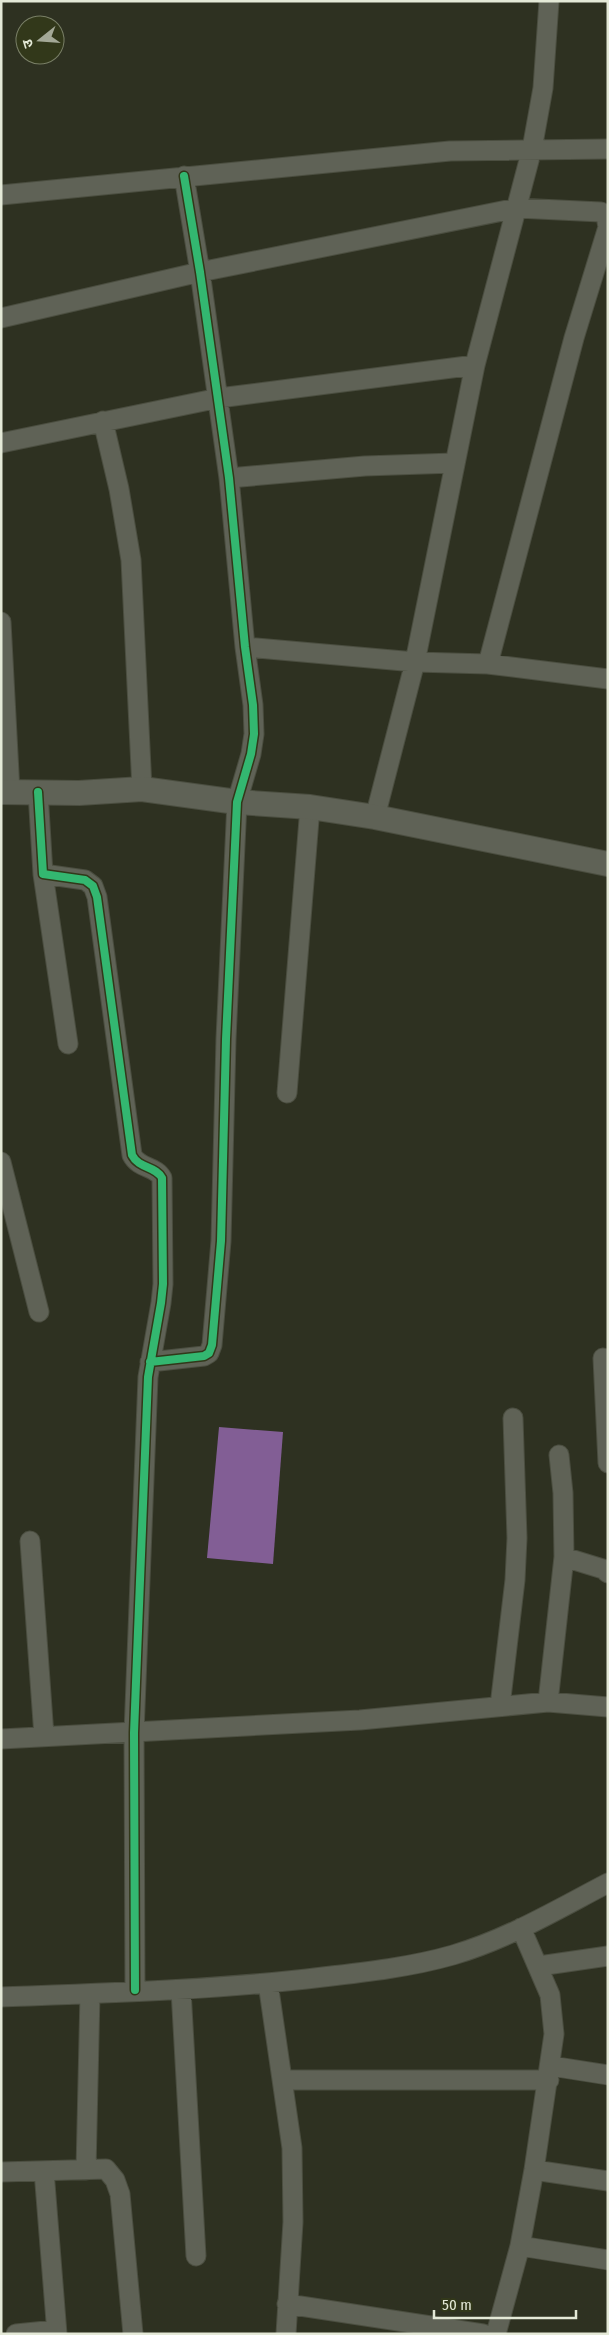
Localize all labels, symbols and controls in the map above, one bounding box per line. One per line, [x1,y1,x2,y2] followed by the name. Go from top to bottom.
[15,15,65,65] north arrow
[18,36,37,50] text: उ
[434,2288,576,2320] scale bar
[442,2296,472,2314] text: 50 m

